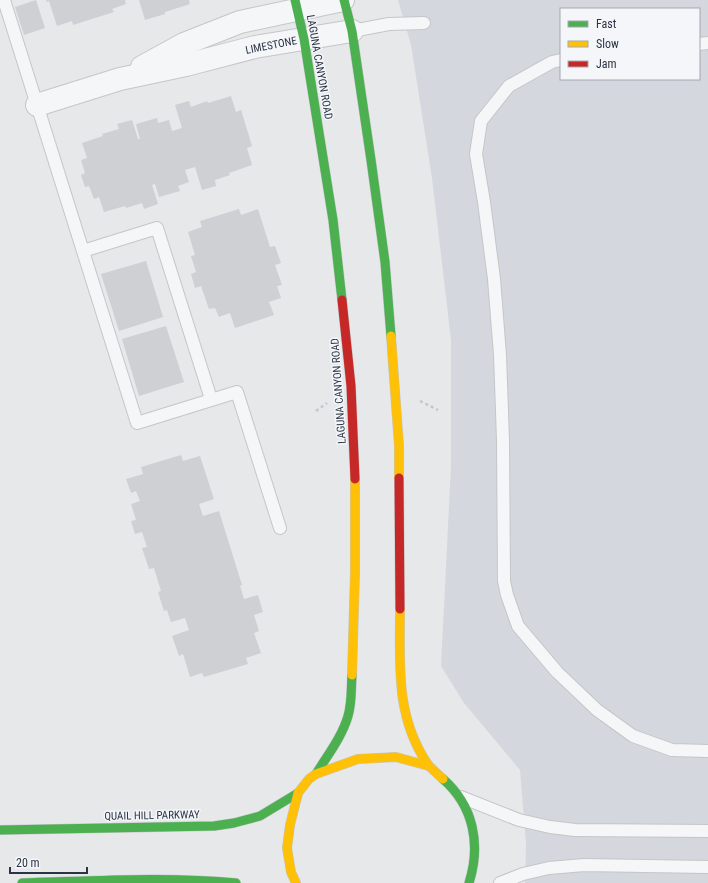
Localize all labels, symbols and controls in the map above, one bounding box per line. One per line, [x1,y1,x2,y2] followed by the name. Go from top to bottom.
[560,8,700,80] legend
[304,14,335,120] street label: LAGUNA CANYON ROAD
[596,17,617,31] text: Fast
[244,34,298,57] street label: LIMESTONE
[596,37,619,51] text: Slow
[596,57,617,71] text: Jam
[328,338,349,444] street label: LAGUNA CANYON ROAD
[104,808,200,823] street label: QUAIL HILL PARKWAY
[10,849,87,875] scale bar
[16,856,40,870] text: 20 m

